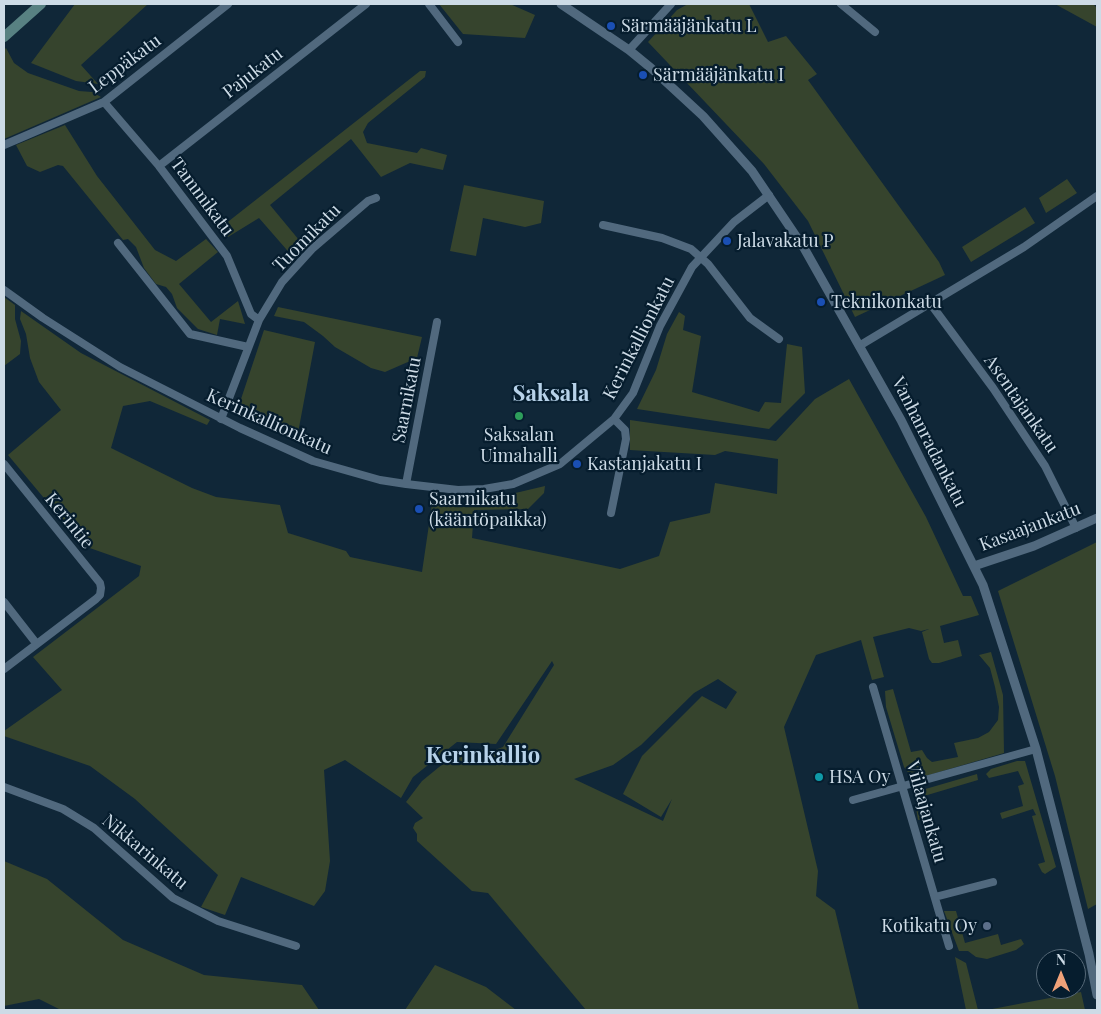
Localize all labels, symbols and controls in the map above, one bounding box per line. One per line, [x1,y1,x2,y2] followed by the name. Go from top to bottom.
[621,15,757,37] place label: Särmääjänkatu L
[605,20,617,32] marker: Särmääjänkatu L
[85,30,165,98] street label: Leppäkatu
[219,43,287,103] street label: Pajukatu
[653,64,784,86] place label: Särmääjänkatu I
[637,69,649,81] marker: Särmääjänkatu I
[165,154,239,240] street label: Tammikatu
[269,200,345,276] street label: Tuomikatu
[737,230,834,252] place label: Jalavakatu P
[721,235,733,247] marker: Jalavakatu P
[599,273,679,403] street label: Kerinkallionkatu
[831,291,942,313] place label: Teknikonkatu
[815,296,827,308] marker: Teknikonkatu
[979,351,1063,457] street label: Asentajankatu
[388,355,426,445] street label: Saarnikatu
[887,373,971,511] street label: Vanhanradankatu
[513,381,589,407] district label: Saksala
[203,385,335,459] street label: Kerinkallionkatu
[513,410,525,422] marker: Saksalan Uimahalli
[480,424,558,466] place label: Saksalan Uimahalli
[587,453,702,475] place label: Kastanjakatu I
[571,458,583,470] marker: Kastanjakatu I
[429,488,547,530] place label: Saarnikatu (kääntöpaikka)
[40,489,98,553] street label: Kerintie
[976,498,1084,556] street label: Kasaajankatu
[413,503,425,515] marker: Saarnikatu (kääntöpaikka)
[426,743,540,769] district label: Kerinkallio
[901,759,951,865] street label: Viilaajankatu
[829,766,890,788] place label: HSA Oy
[813,771,825,783] marker: HSA Oy
[98,810,192,894] street label: Nikkarinkatu
[881,915,977,937] place label: Kotikatu Oy
[981,920,993,932] marker: Kotikatu Oy
[1036,949,1086,999] north arrow
[1056,950,1066,969] text: N

